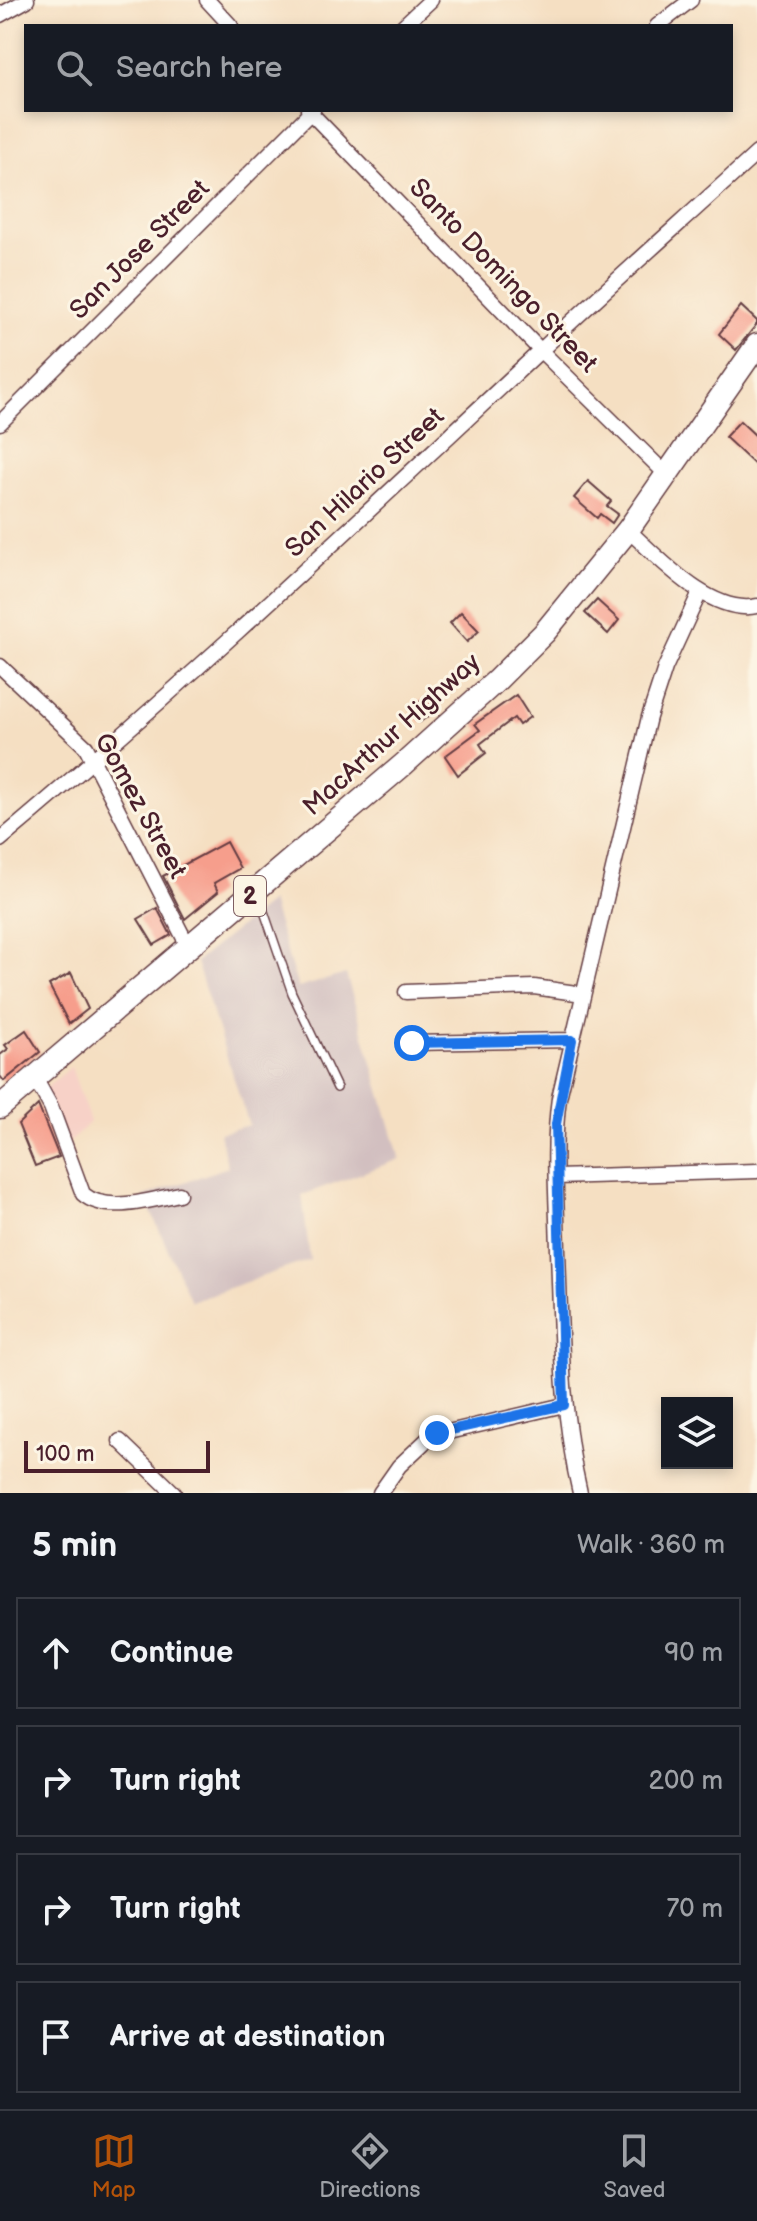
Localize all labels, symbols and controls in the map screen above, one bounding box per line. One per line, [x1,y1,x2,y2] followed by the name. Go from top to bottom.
[24,24,733,112] search box
[52,46,96,90] icon: search
[116,50,282,86] text: Search here
[402,173,604,379] street label: Santo Domingo Street
[64,174,216,326] street label: San Jose Street
[279,402,451,564] street label: San Hilario Street
[297,647,487,823] street label: MacArthur Highway
[87,728,193,884] street label: Gomez Street
[234,876,266,916] road number: 2
[394,1025,430,1061] route start
[661,1397,733,1469] map controls
[661,1397,733,1469] button: layers
[419,1415,455,1451] route end
[24,1437,210,1473] scale bar
[36,1441,95,1468] text: 100 m
[32,1525,117,1566] text: 5 min
[577,1530,725,1561] text: Walk · 360 m
[34,1631,78,1675] icon: ahead
[110,1635,233,1671] text: Continue
[664,1638,723,1669] text: 90 m
[34,1759,78,1803] icon: right
[110,1763,241,1799] text: Turn right
[649,1766,723,1797] text: 200 m
[34,1887,78,1931] icon: right
[110,1891,241,1927] text: Turn right
[666,1894,723,1925] text: 70 m
[34,2015,78,2059] icon: arrive
[110,2019,386,2055] text: Arrive at destination
[92,2129,136,2204] tab: Map
[319,2129,420,2204] tab: Directions
[604,2129,665,2204] tab: Saved

